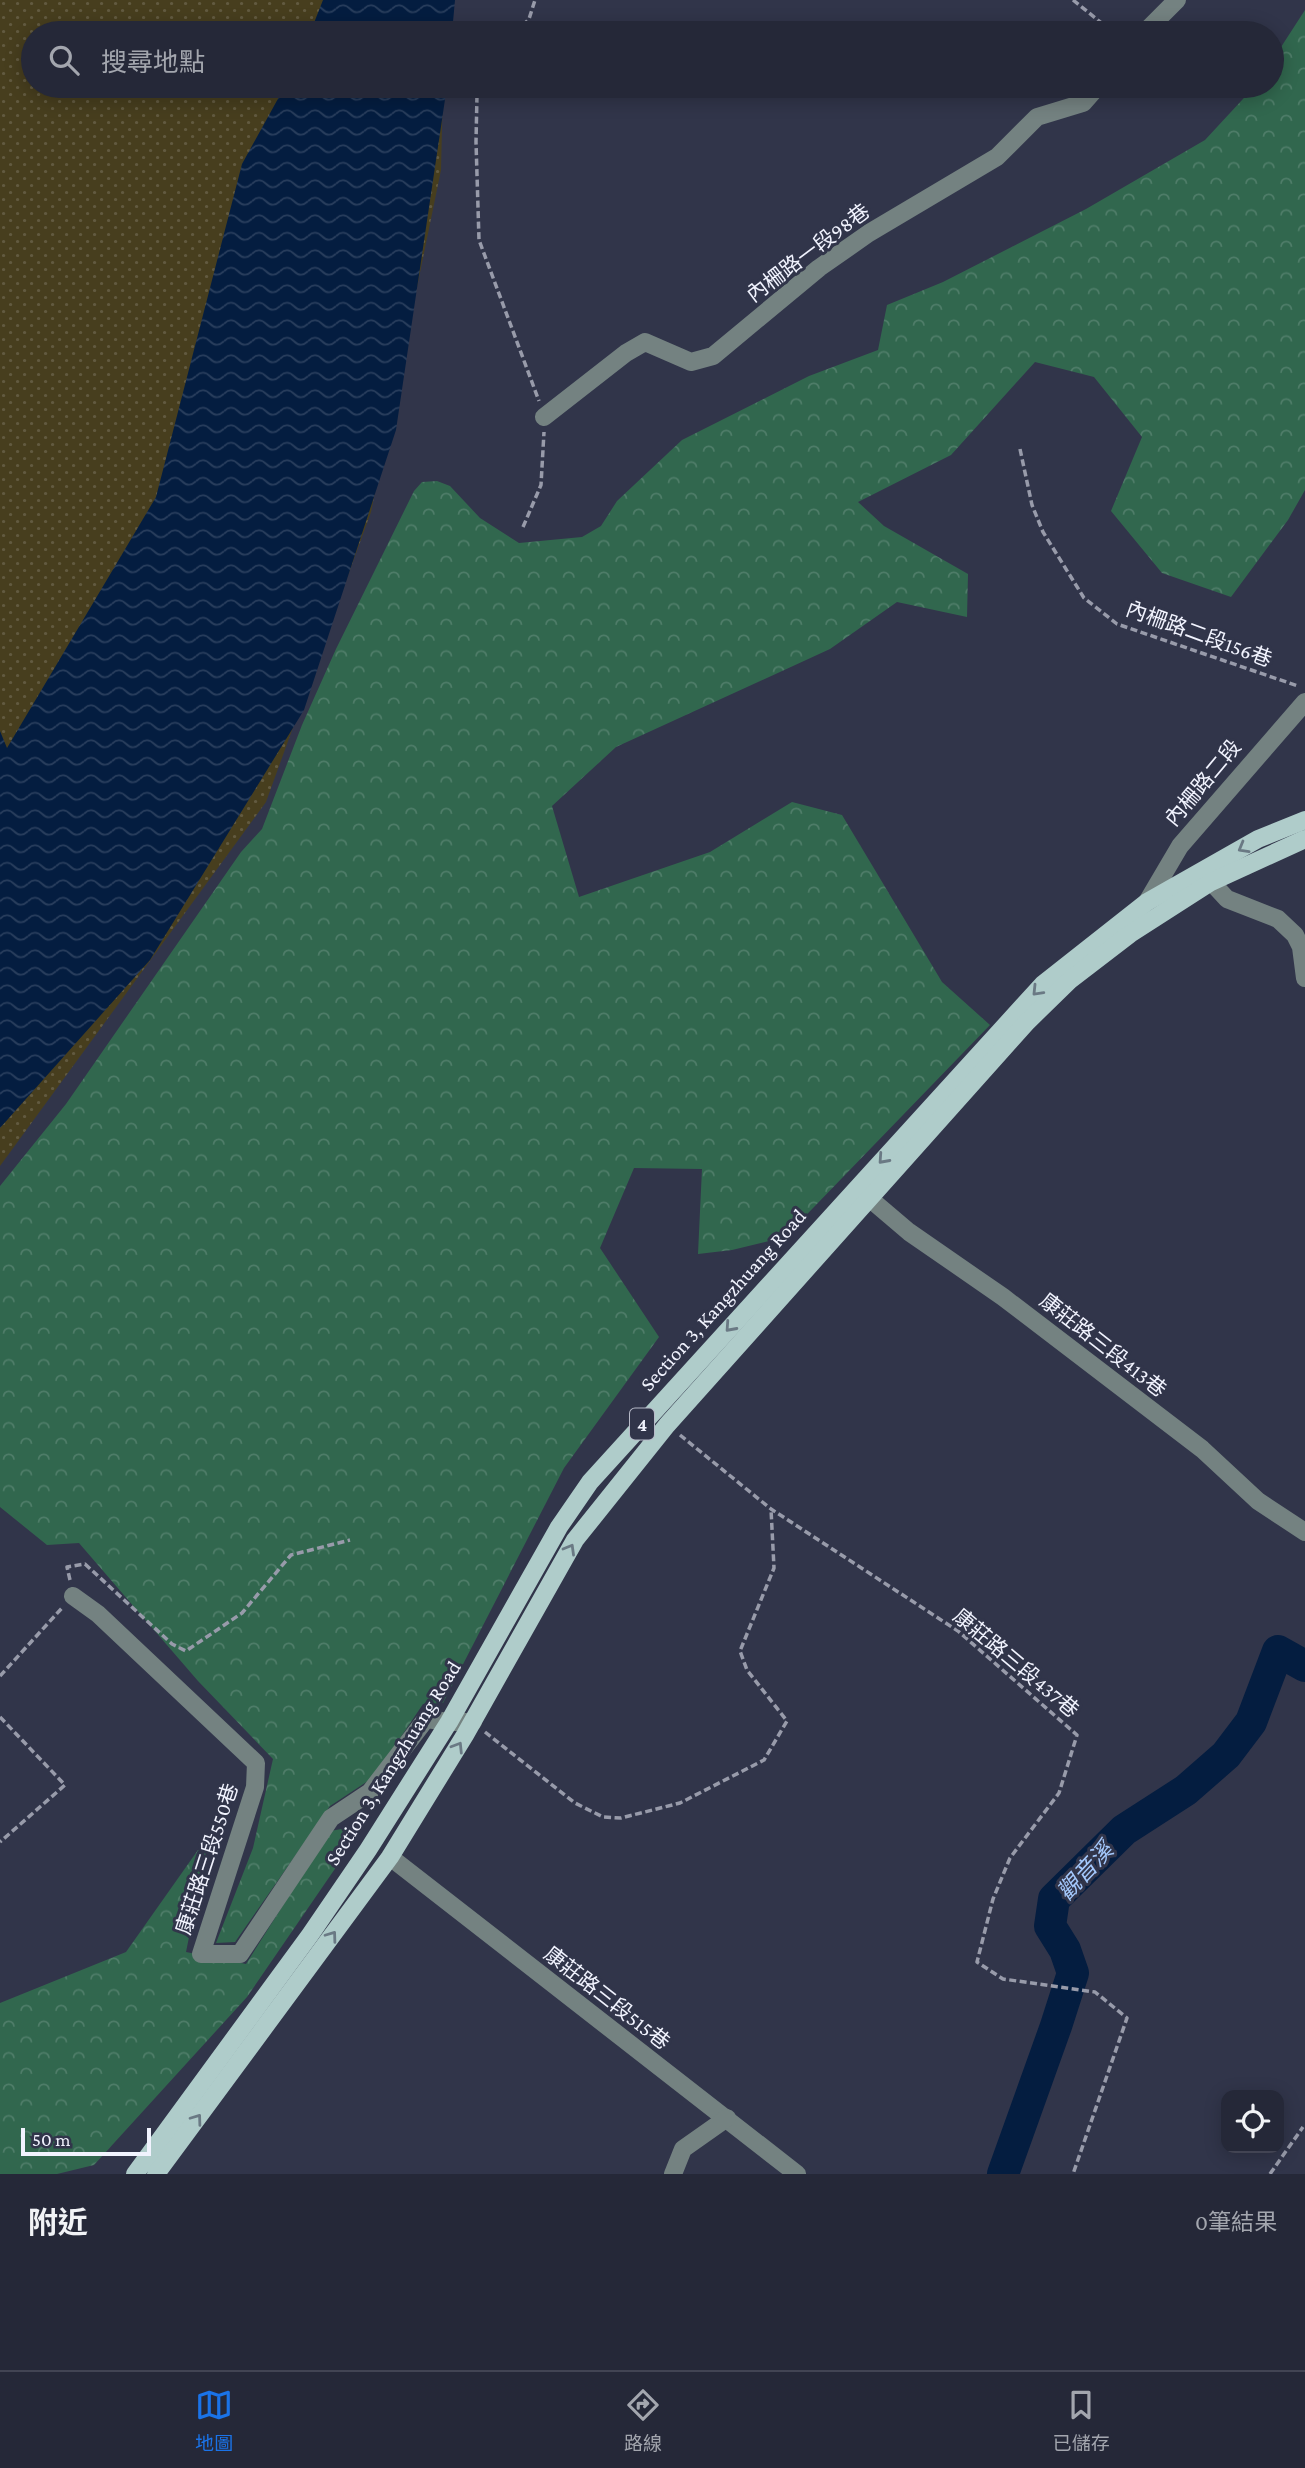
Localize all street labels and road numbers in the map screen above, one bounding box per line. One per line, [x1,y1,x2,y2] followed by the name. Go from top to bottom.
[742,199,874,307] street label: 內柵路一段98巷
[1123,596,1275,672] street label: 內柵路二段156巷
[1160,735,1246,831] street label: 內柵路二段
[635,1204,811,1396] street label: Section 3, Kangzhuang Road
[1035,1288,1171,1402] street label: 康莊路三段413巷
[630,1408,654,1440] road number: 4
[949,1604,1083,1722] street label: 康莊路三段437巷
[320,1656,466,1870] street label: Section 3, Kangzhuang Road
[171,1780,243,1938] street label: 康莊路三段550巷
[539,1942,675,2054] street label: 康莊路三段515巷

